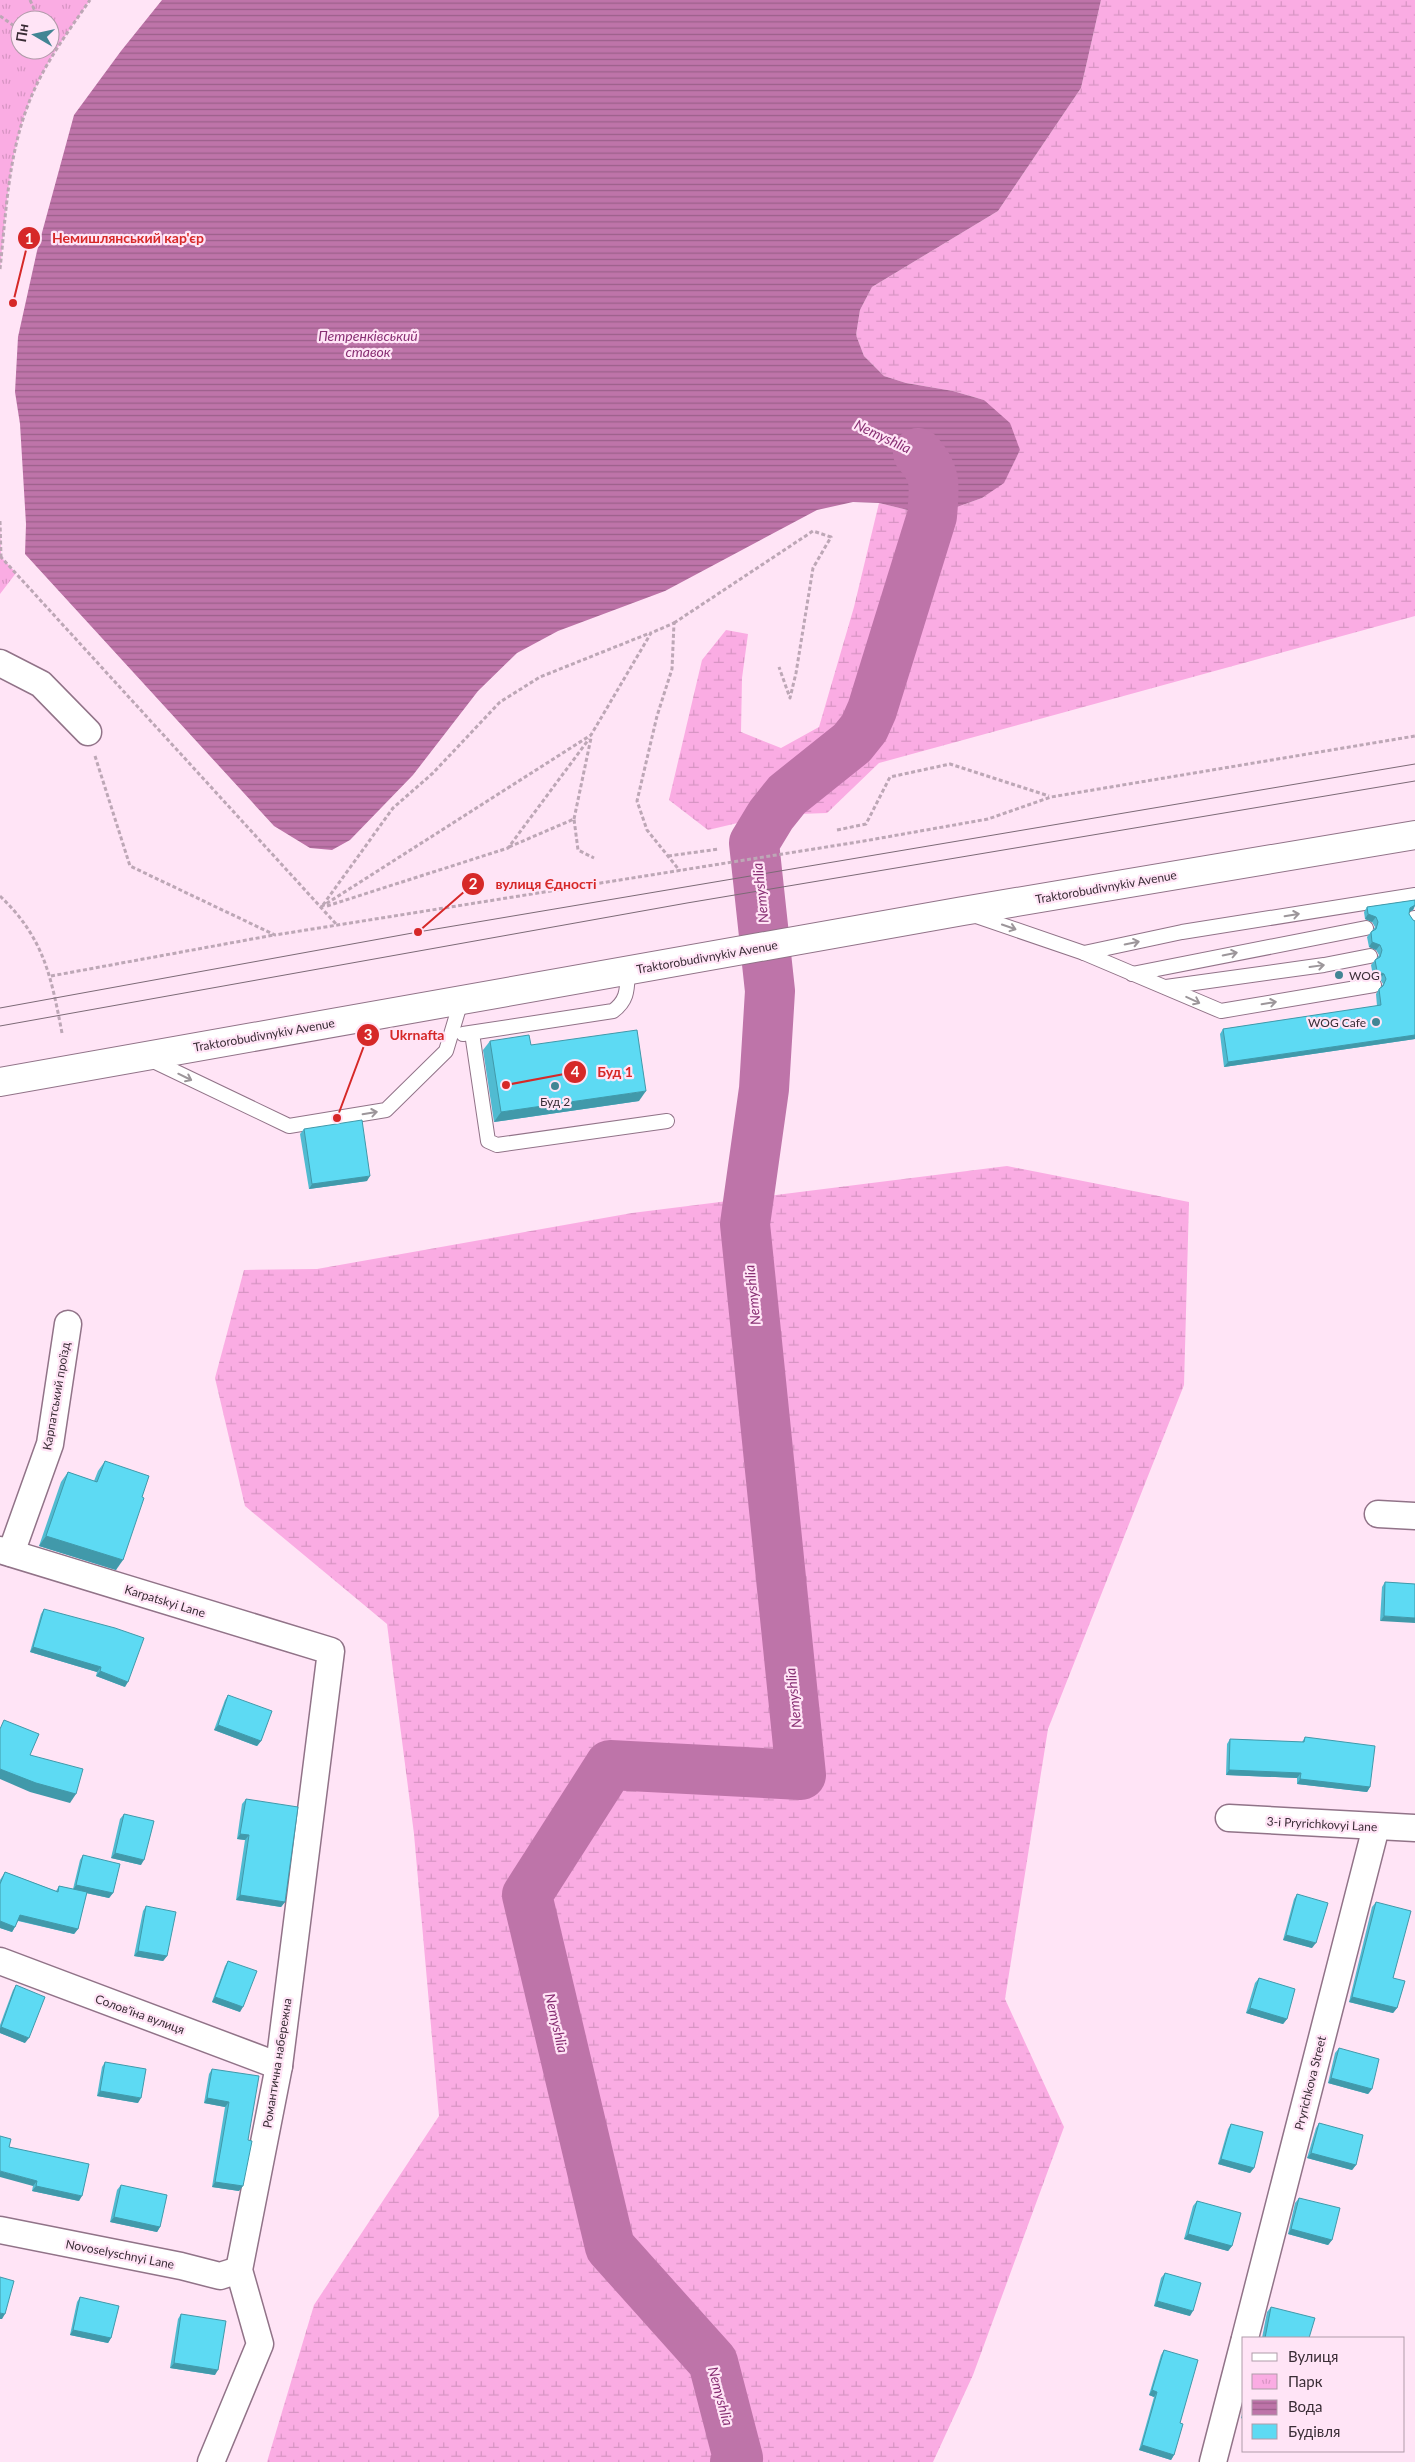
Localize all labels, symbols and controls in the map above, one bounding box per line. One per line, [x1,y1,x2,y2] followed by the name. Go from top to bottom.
[10,10,60,60] north arrow
[12,22,31,43] text: Пн
[17,224,214,253] callout: Немишлянський кар'єр
[25,229,33,247] text: 1
[52,229,204,246] text: Немишлянський кар'єр
[318,327,418,360] water label: Петренківський ставок
[852,416,914,456] water label: Nemyshlia
[748,862,772,924] water label: Nemyshlia
[1034,867,1178,907] street label: Traktorobudivnykiv Avenue
[461,869,607,898] callout: вулиця Єдності
[469,874,478,892] text: 2
[496,875,596,892] text: вулиця Єдності
[1283,909,1299,919] one-way arrow
[1001,923,1017,932] one-way arrow
[635,937,779,977] street label: Traktorobudivnykiv Avenue
[1123,938,1139,947] one-way arrow
[1222,949,1238,959] one-way arrow
[1309,961,1325,971] one-way arrow
[1349,968,1380,983] place label: WOG
[1333,969,1345,981] marker: WOG
[1185,995,1200,1005] one-way arrow
[1261,997,1277,1007] one-way arrow
[192,1015,336,1055] street label: Traktorobudivnykiv Avenue
[1308,1015,1366,1030] place label: WOG Cafe
[1370,1016,1382,1028] marker: WOG Cafe
[355,1020,455,1049] callout: Ukrnafta
[364,1025,372,1043] text: 3
[390,1026,444,1043] text: Ukrnafta
[562,1058,643,1087] callout: Буд 1
[571,1062,580,1080] text: 4
[597,1063,633,1080] text: Буд 1
[177,1072,192,1082] one-way arrow
[549,1080,561,1092] marker: Буд 2
[540,1094,570,1109] place label: Буд 2
[362,1108,378,1118] one-way arrow
[740,1264,764,1326] water label: Nemyshlia
[39,1340,73,1451] street label: Карпатський проїзд
[123,1582,207,1620] street label: Karpatskyi Lane
[781,1667,805,1729] water label: Nemyshlia
[1266,1814,1378,1834] street label: 3-i Pryrichkovyi Lane
[93,1991,187,2037] street label: Солов'їна вулиця
[542,1992,572,2054] water label: Nemyshlia
[259,1997,295,2129] street label: Романтична набережна
[1291,2034,1329,2132] street label: Pryrichkova Street
[64,2236,176,2272] street label: Novoselyschnyi Lane
[1242,2337,1405,2452] legend
[1288,2347,1338,2365] text: Вулиця
[705,2365,737,2427] water label: Nemyshlia
[1288,2372,1323,2390] text: Парк
[1288,2397,1323,2415] text: Вода
[1288,2422,1340,2440] text: Будівля

